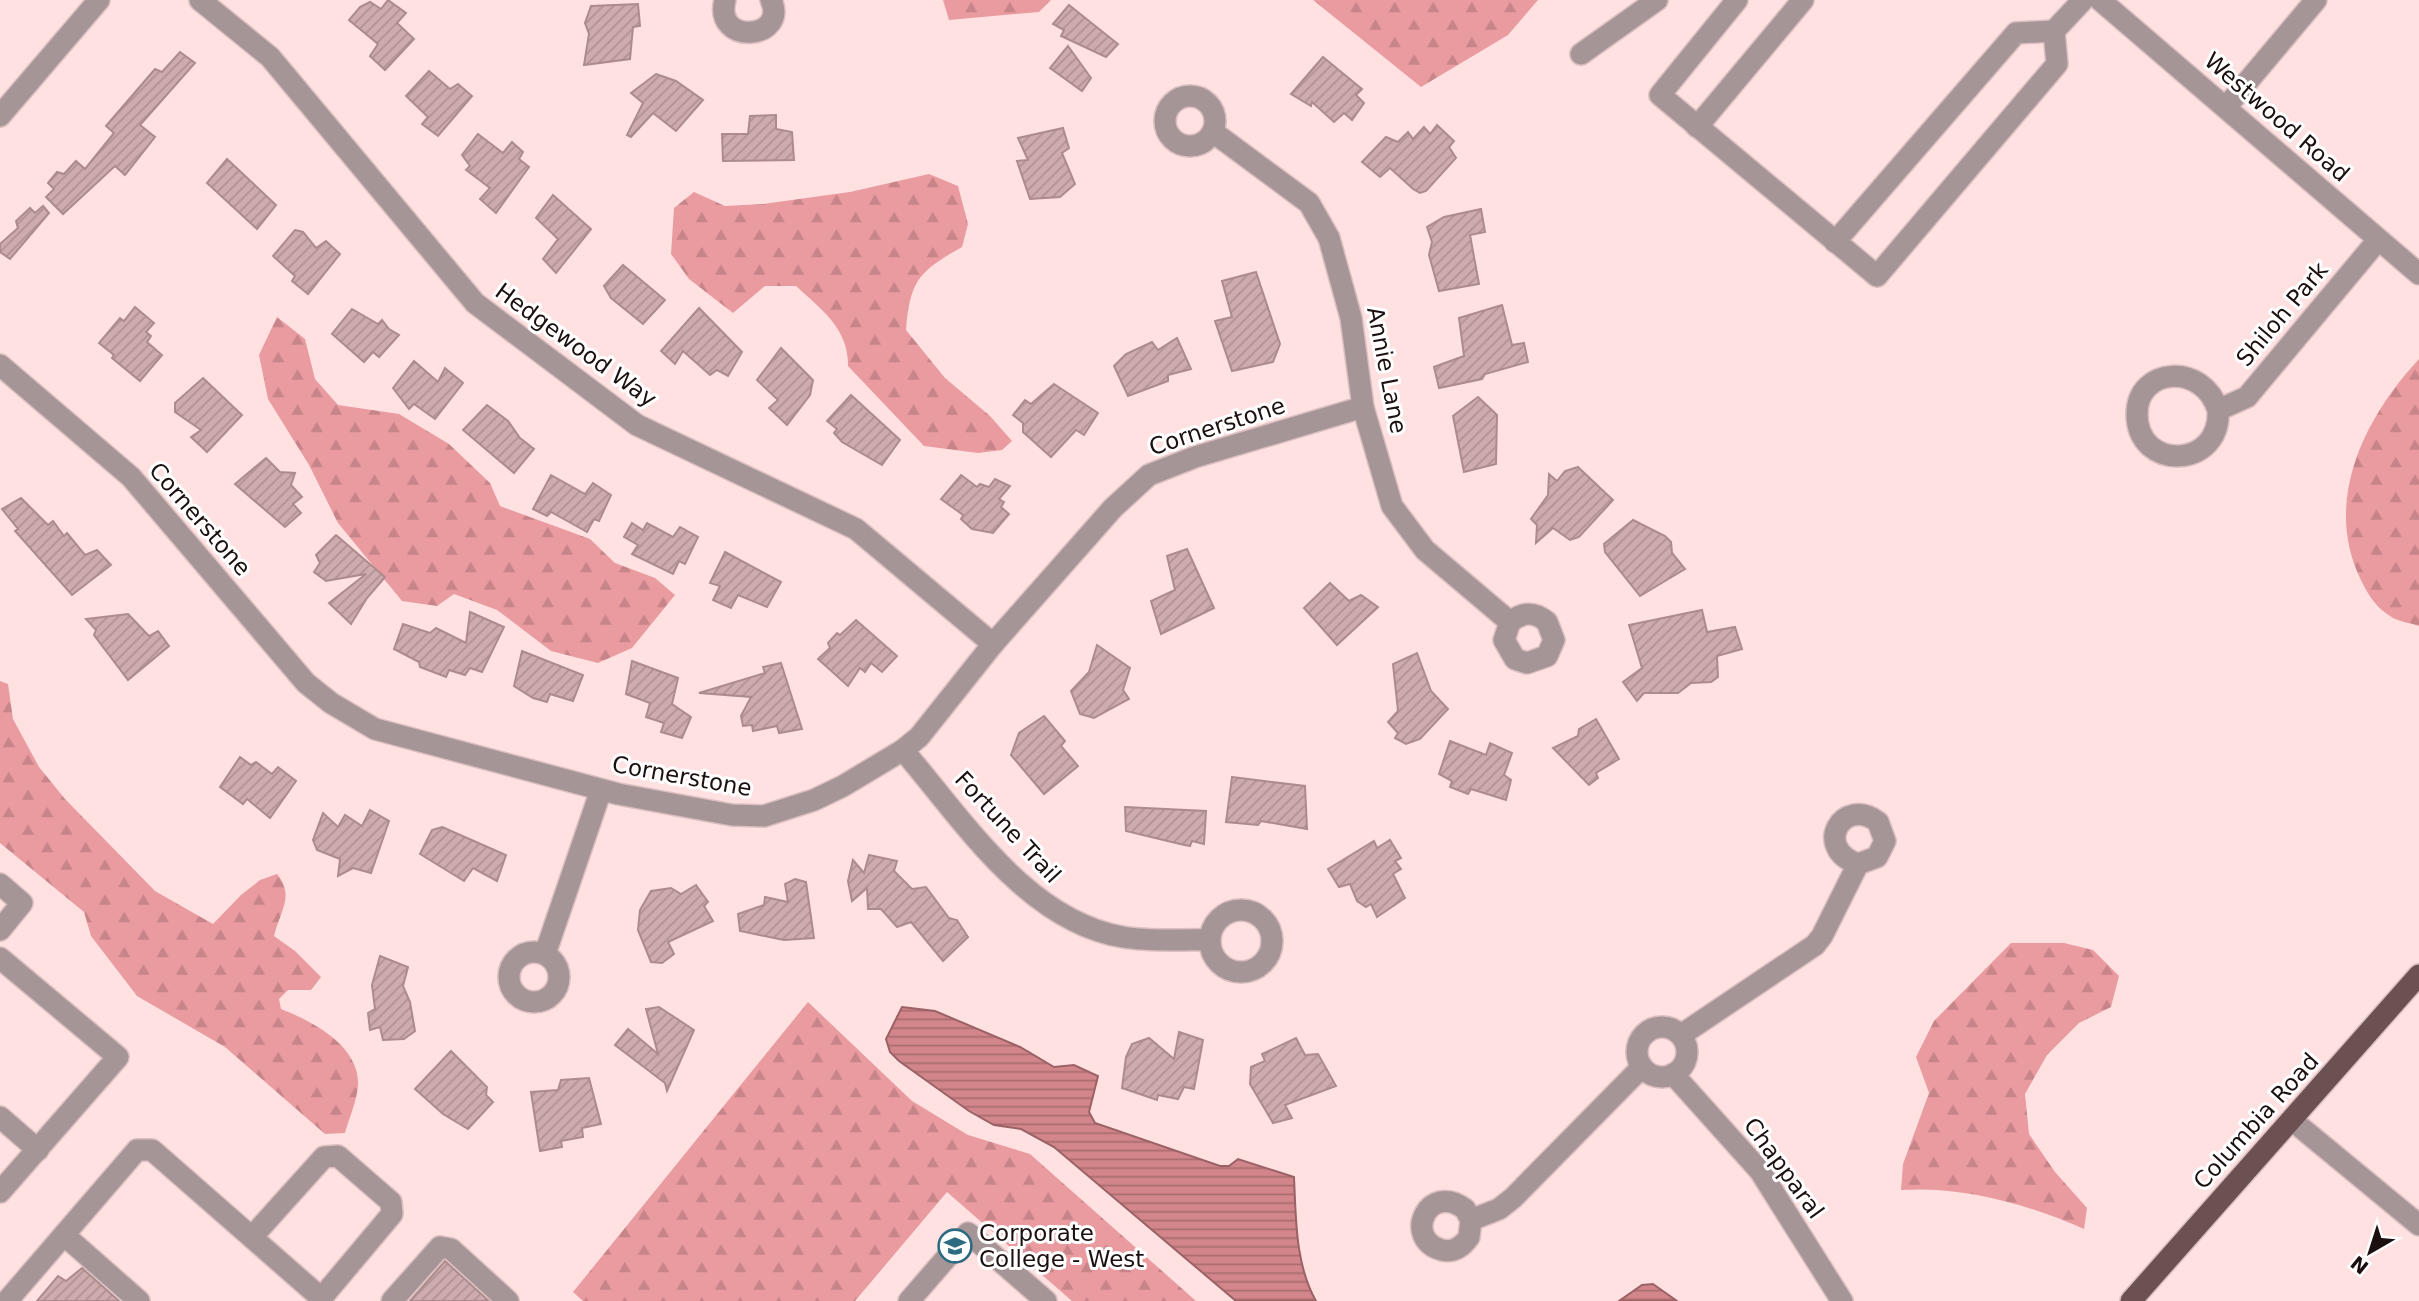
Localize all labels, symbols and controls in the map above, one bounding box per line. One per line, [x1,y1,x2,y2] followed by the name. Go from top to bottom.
[2199,47,2355,187] street label: Westwood Road
[2231,256,2333,371] street label: Shiloh Park
[490,278,662,412] street label: Hedgewood Way
[1362,305,1412,435] street label: Annie Lane
[1146,392,1288,460] street label: Cornerstone
[144,457,256,581] street label: Cornerstone
[610,751,754,801] street label: Cornerstone
[950,766,1066,888] street label: Fortune Trail
[2188,1048,2324,1194] street label: Columbia Road
[1739,1113,1829,1223] street label: Chapparal
[2335,1217,2405,1287] north arrow
[979,1220,1144,1272] place label: Corporate College - West
[936,1227,974,1265] school or university icon: Corporate College - West
[2346,1252,2372,1279] text: N

